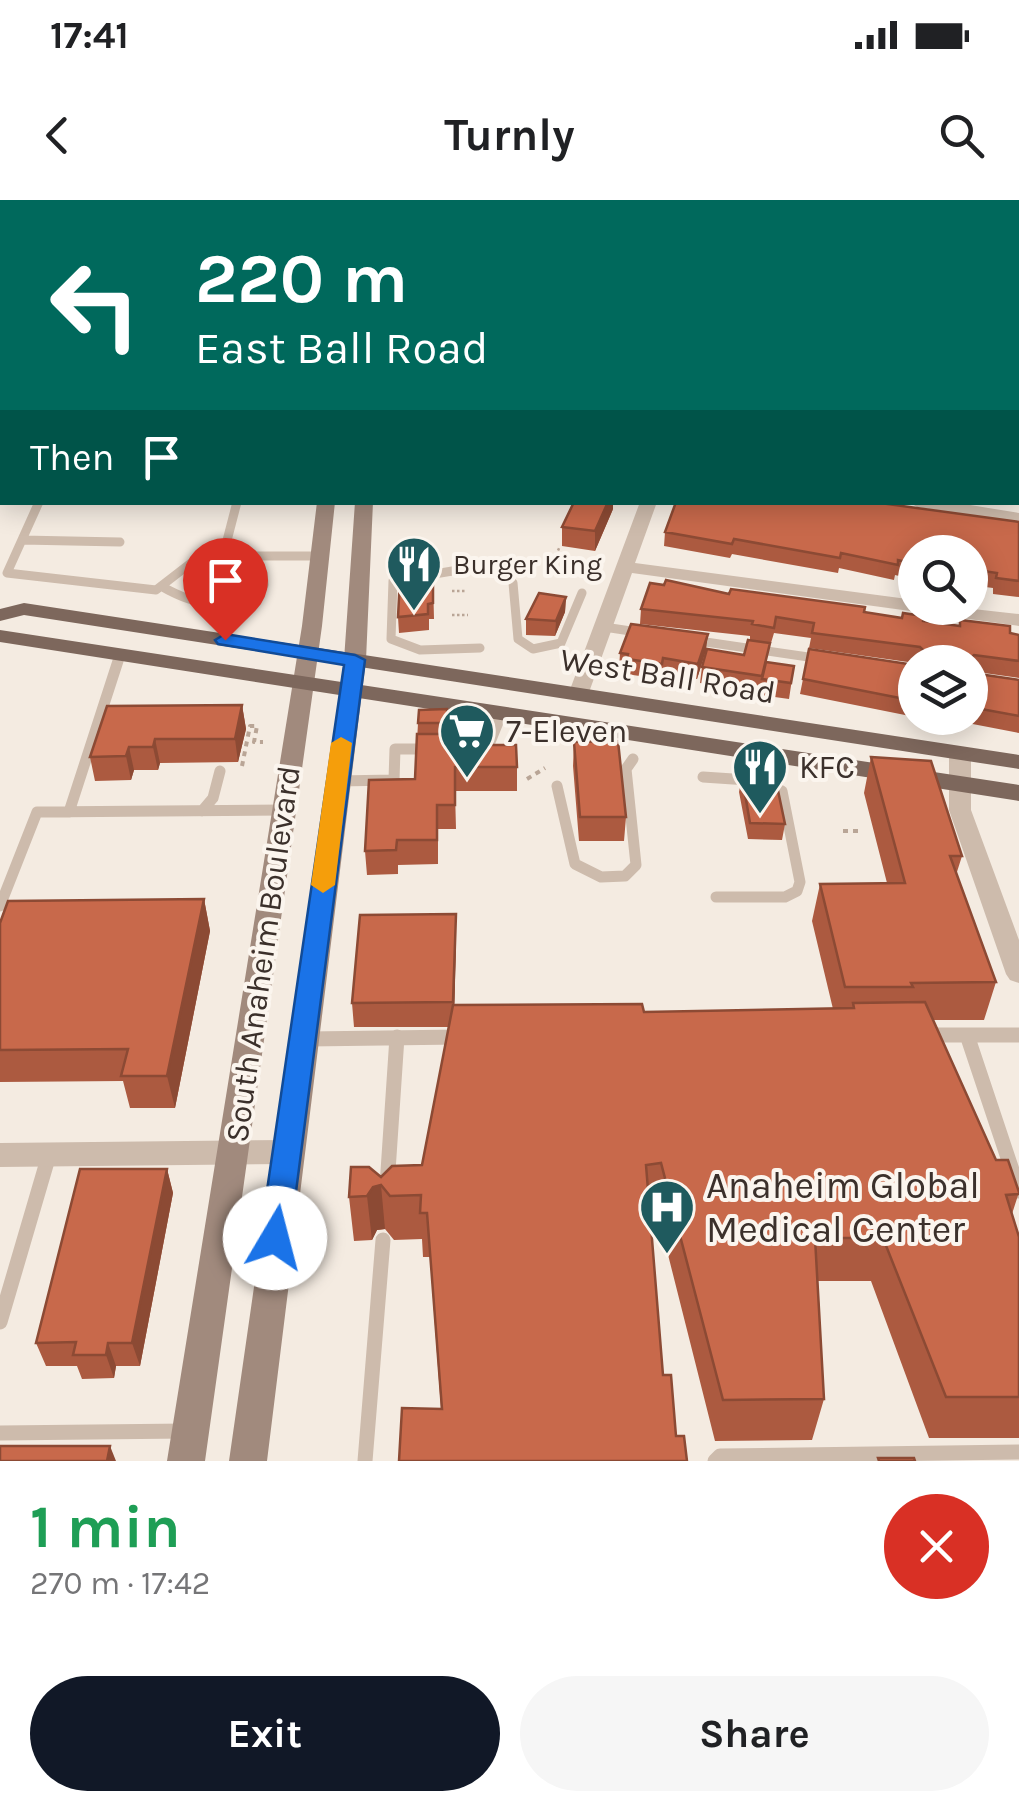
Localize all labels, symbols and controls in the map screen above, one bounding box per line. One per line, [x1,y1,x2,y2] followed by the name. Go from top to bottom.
[50,13,129,58] text: 17:41
[30,108,85,163] icon: back
[934,108,989,163] icon: search
[444,109,575,161] text: Turnly
[195,238,408,320] text: 220 m
[30,240,160,370] icon: left
[195,322,489,374] text: East Ball Road
[134,430,189,485] icon: arrive
[30,435,114,480] text: Then
[384,534,444,613] restaurant icon: Burger King
[898,535,988,735] map controls
[898,535,988,625] button: search
[183,538,268,641] pin
[453,548,602,581] place label: Burger King
[198,553,253,608] icon: arrive
[558,641,778,711] street label: West Ball Road
[898,645,988,735] button: layers
[437,701,497,780] supermarket icon: 7-Eleven
[506,713,627,750] place label: 7-Eleven
[730,737,790,816] restaurant icon: KFC
[799,749,855,786] place label: KFC
[218,763,308,1145] street label: South Anaheim Boulevard
[706,1163,980,1252] place label: Anaheim Global Medical Center
[637,1177,697,1256] hospital icon: Anaheim Global Medical Center
[223,1186,327,1290] position arrow
[30,1492,181,1562] text: 1 min
[884,1494,989,1599] button: close
[30,1565,210,1602] text: 270 m · 17:42
[30,1676,500,1791] button: Exit
[520,1676,989,1791] button: Share

